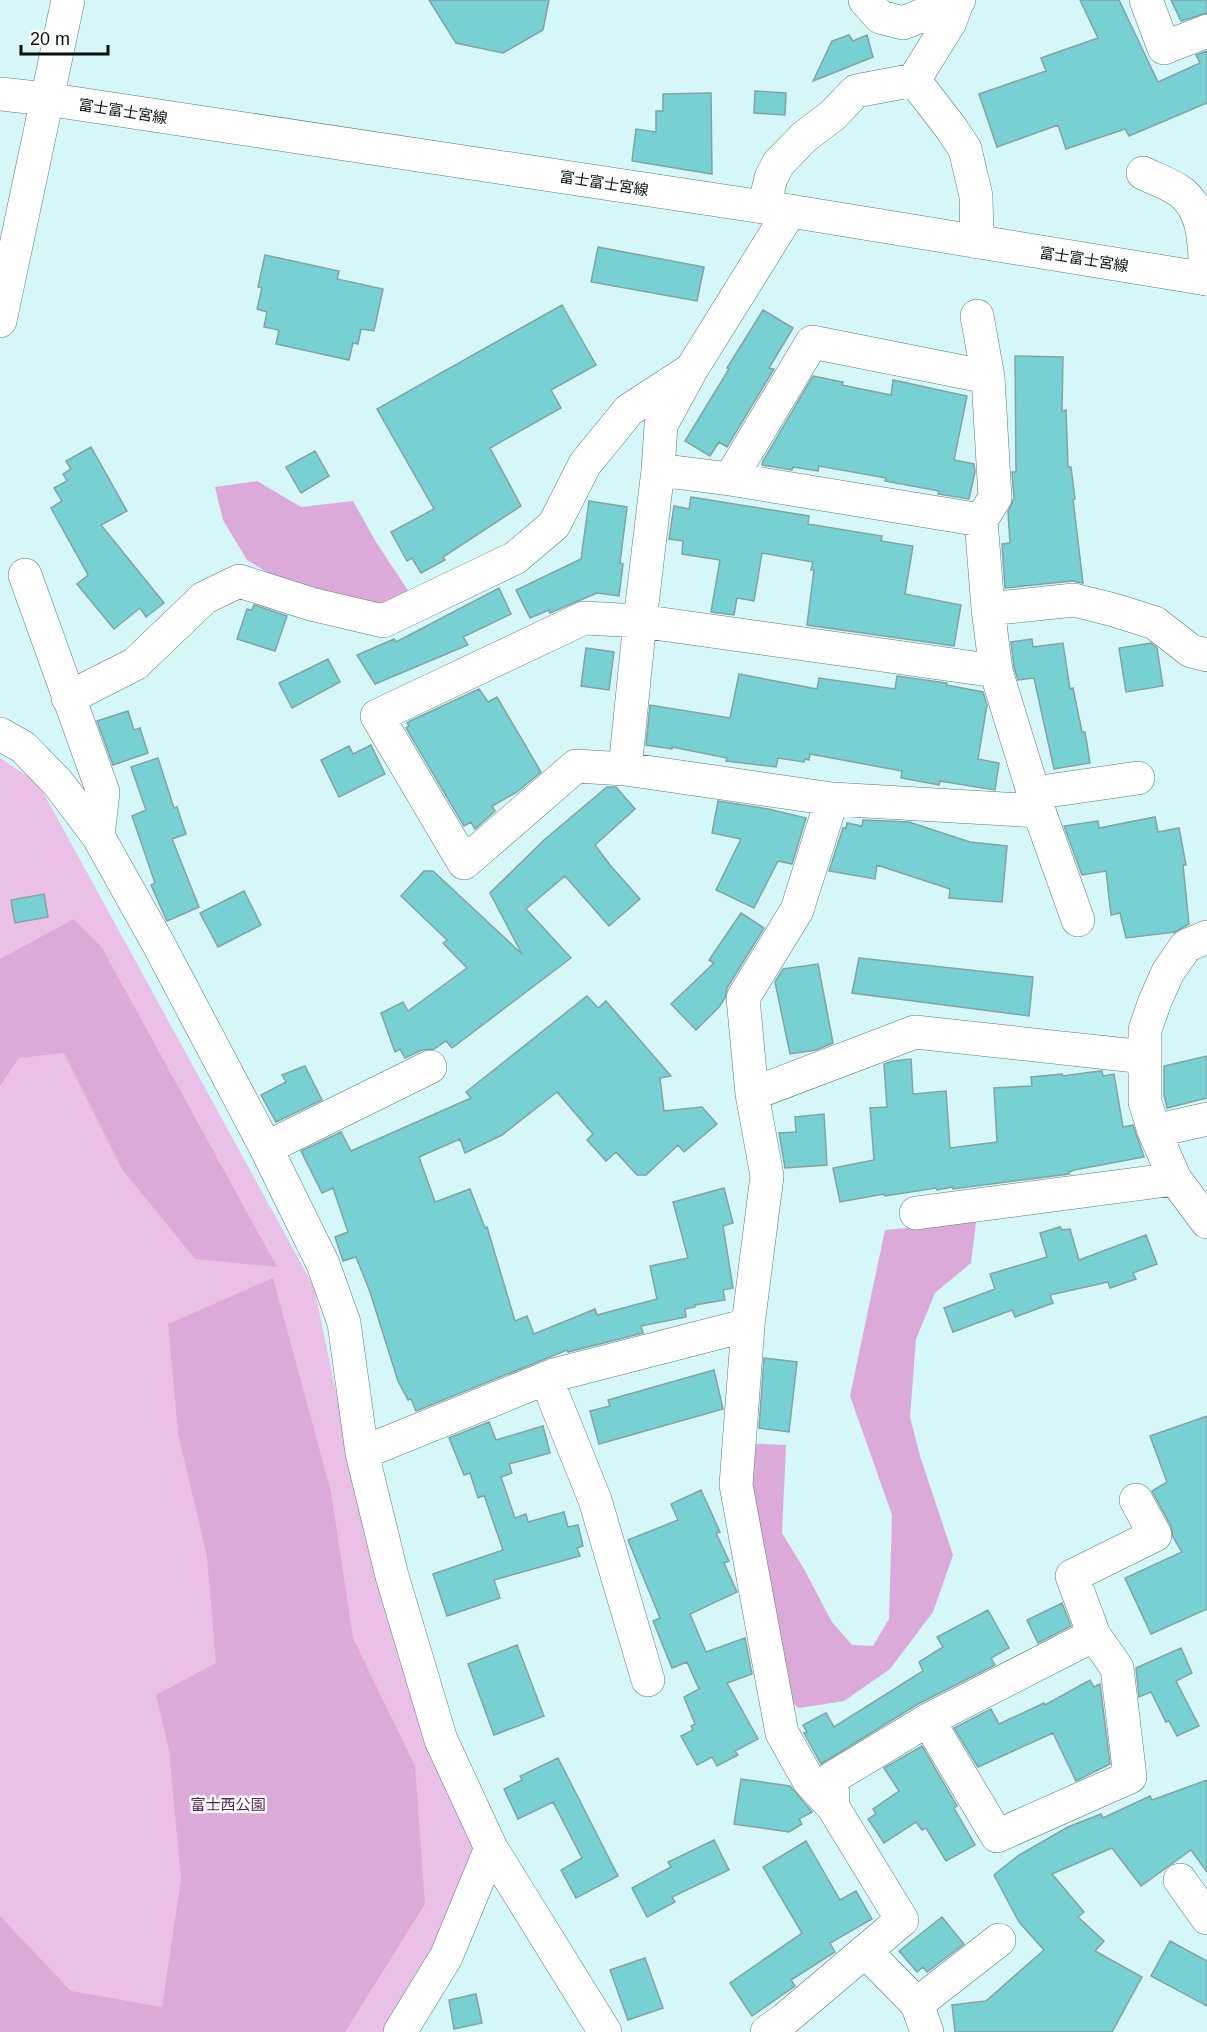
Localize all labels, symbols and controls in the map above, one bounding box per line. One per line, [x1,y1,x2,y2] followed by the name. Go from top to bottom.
[21,18,108,56] scale bar
[30,29,70,49] text: 20 m
[77,96,169,126] street label: 富士富士宮線
[558,168,650,198] street label: 富士富士宮線
[1038,244,1130,274] street label: 富士富士宮線
[190,1796,266,1813] park label: 富士西公園

